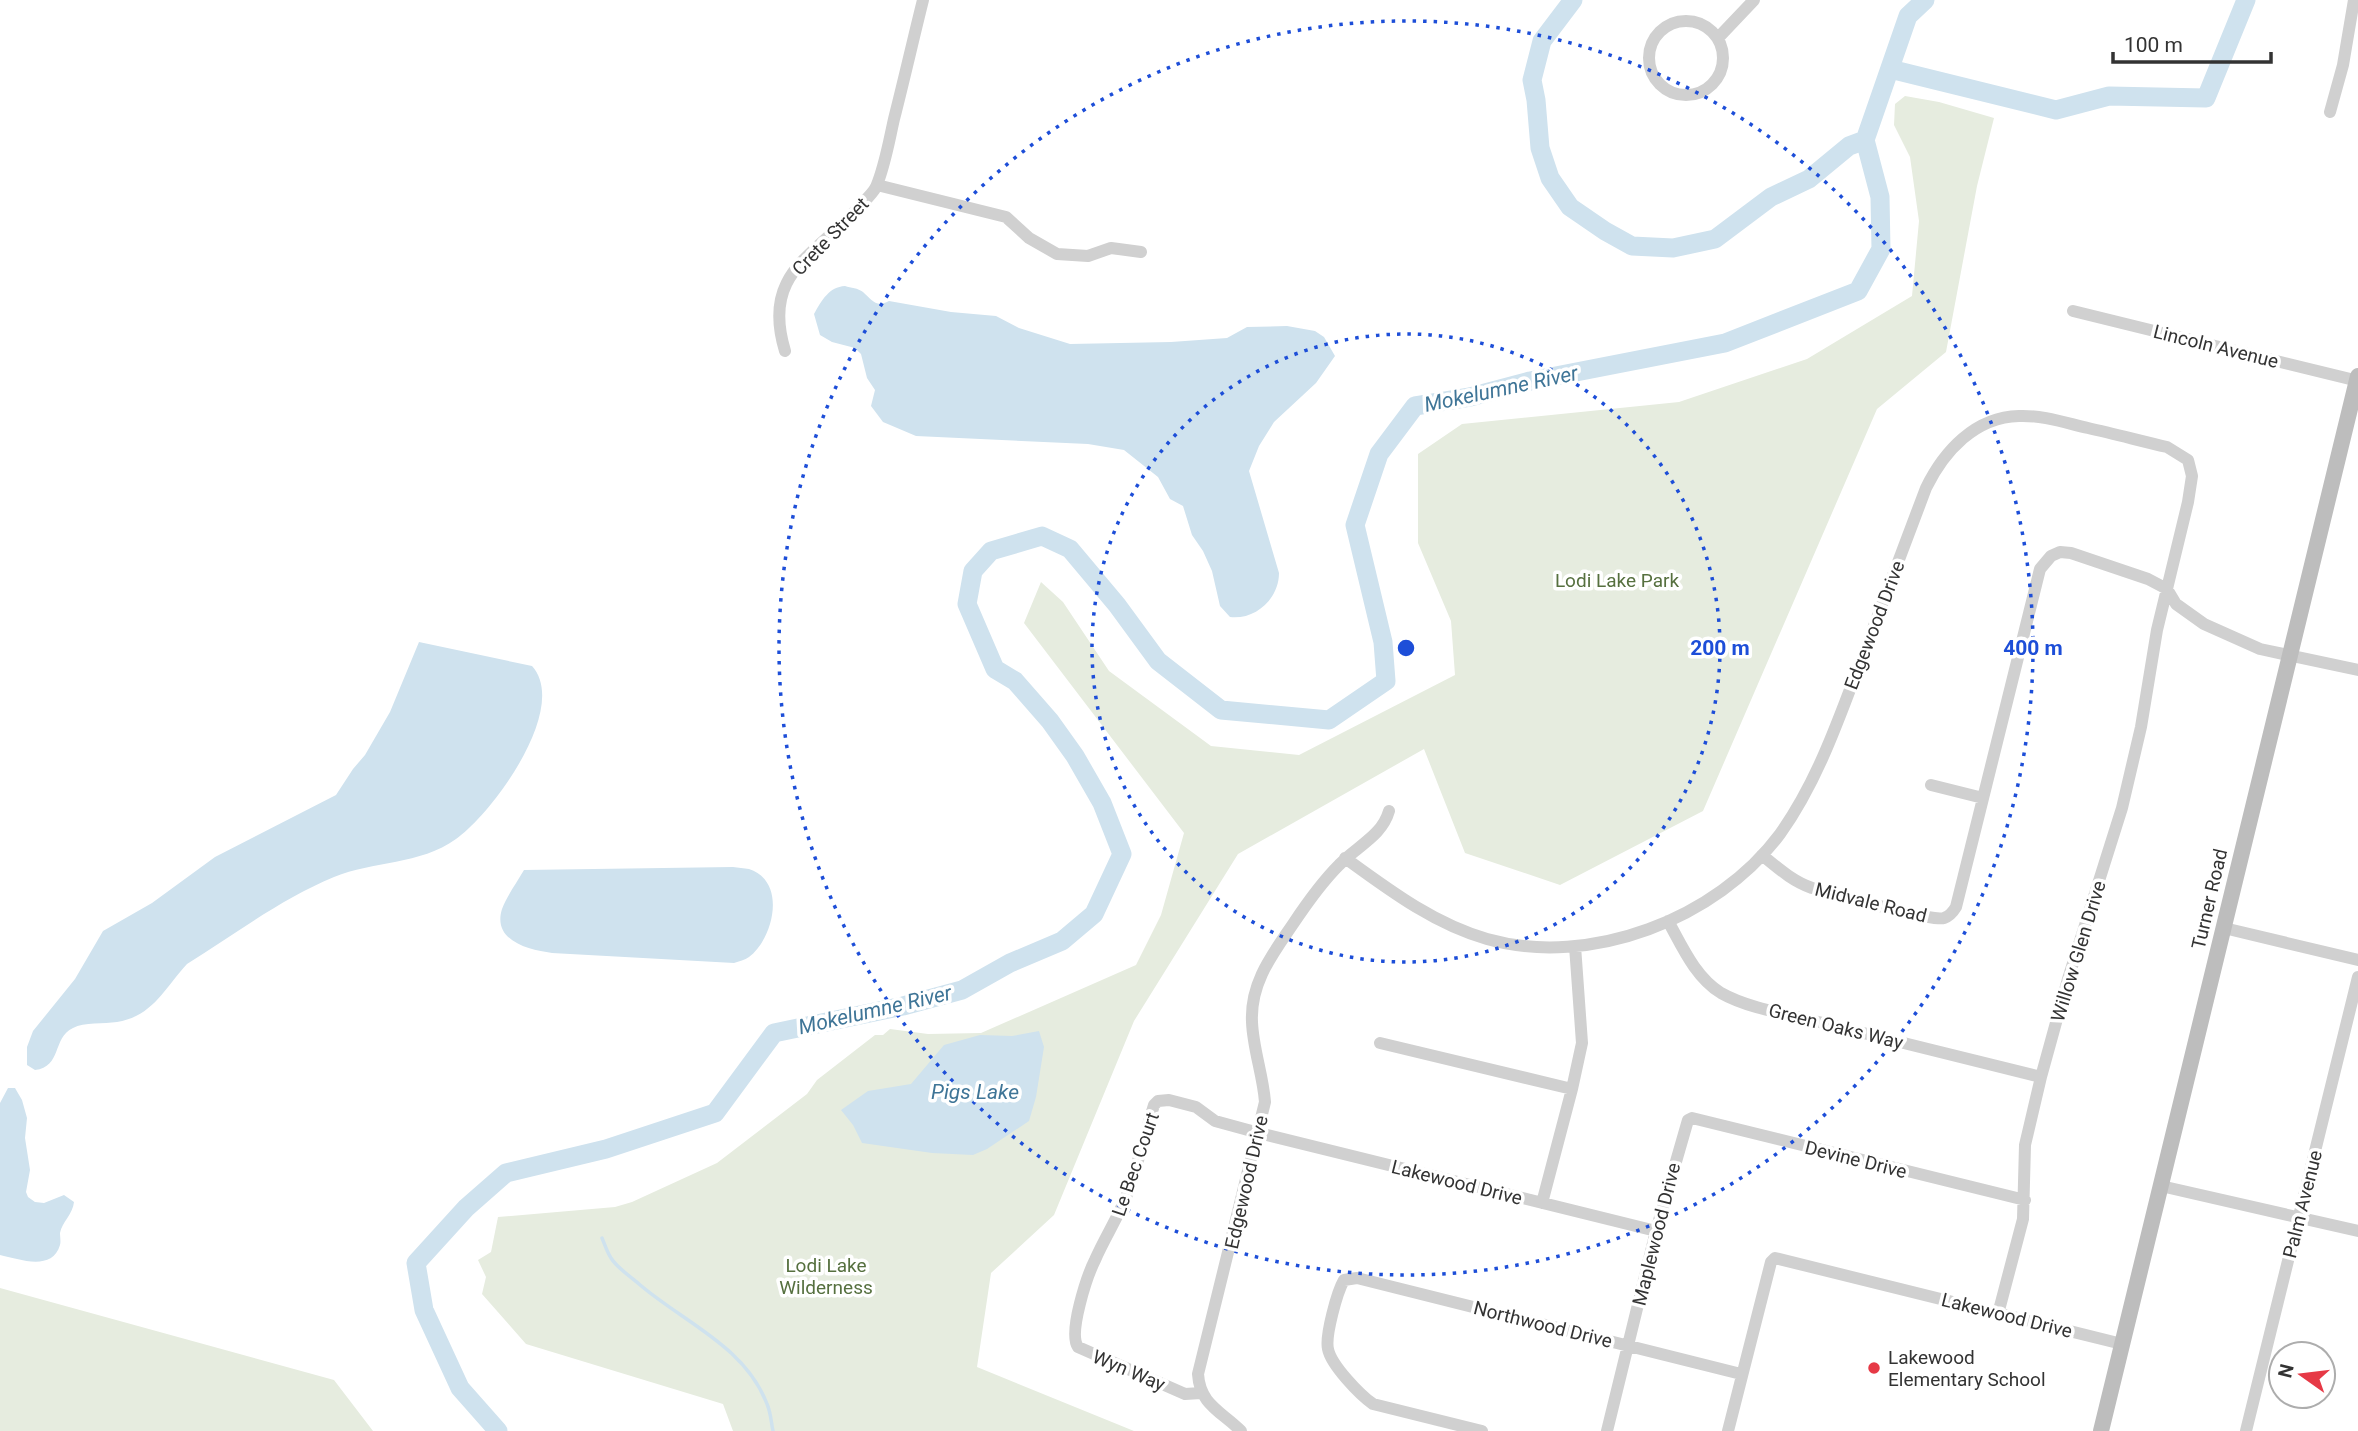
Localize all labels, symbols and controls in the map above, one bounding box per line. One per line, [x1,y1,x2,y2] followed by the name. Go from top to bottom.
[2113,21,2270,65] scale bar
[2124,33,2183,57] text: 100 m
[787,192,873,280] street label: Crete Street
[2151,320,2281,373] street label: Lincoln Avenue
[1422,361,1581,417] water label: Mokelumne River
[1839,558,1910,693] street label: Edgewood Drive
[1555,569,1679,592] park label: Lodi Lake Park
[1394,636,1418,660] centre of rings
[1690,636,1750,660] text: 200 m
[2003,636,2063,660] text: 400 m
[2187,846,2232,952] street label: Turner Road
[1813,877,1929,927] street label: Midvale Road
[2046,878,2111,1024] street label: Willow Glen Drive
[796,980,955,1039] water label: Mokelumne River
[1766,999,1906,1054] street label: Green Oaks Way
[931,1080,1019,1104] water label: Pigs Lake
[1107,1109,1164,1219] street label: Le Bec Court
[1220,1113,1273,1251] street label: Edgewood Drive
[1803,1136,1909,1183] street label: Devine Drive
[2278,1148,2327,1260] street label: Palm Avenue
[1389,1155,1525,1210] street label: Lakewood Drive
[1628,1160,1685,1308] street label: Maplewood Drive
[779,1254,873,1299] park label: Lodi Lake Wilderness
[1939,1288,2075,1343] street label: Lakewood Drive
[1471,1296,1615,1353] street label: Northwood Drive
[2267,1340,2337,1410] north arrow
[1089,1345,1169,1396] street label: Wyn Way
[1888,1346,2046,1391] place label: Lakewood Elementary School
[1866,1360,1882,1376] marker: Lakewood Elementary School
[2273,1362,2299,1380] text: N

